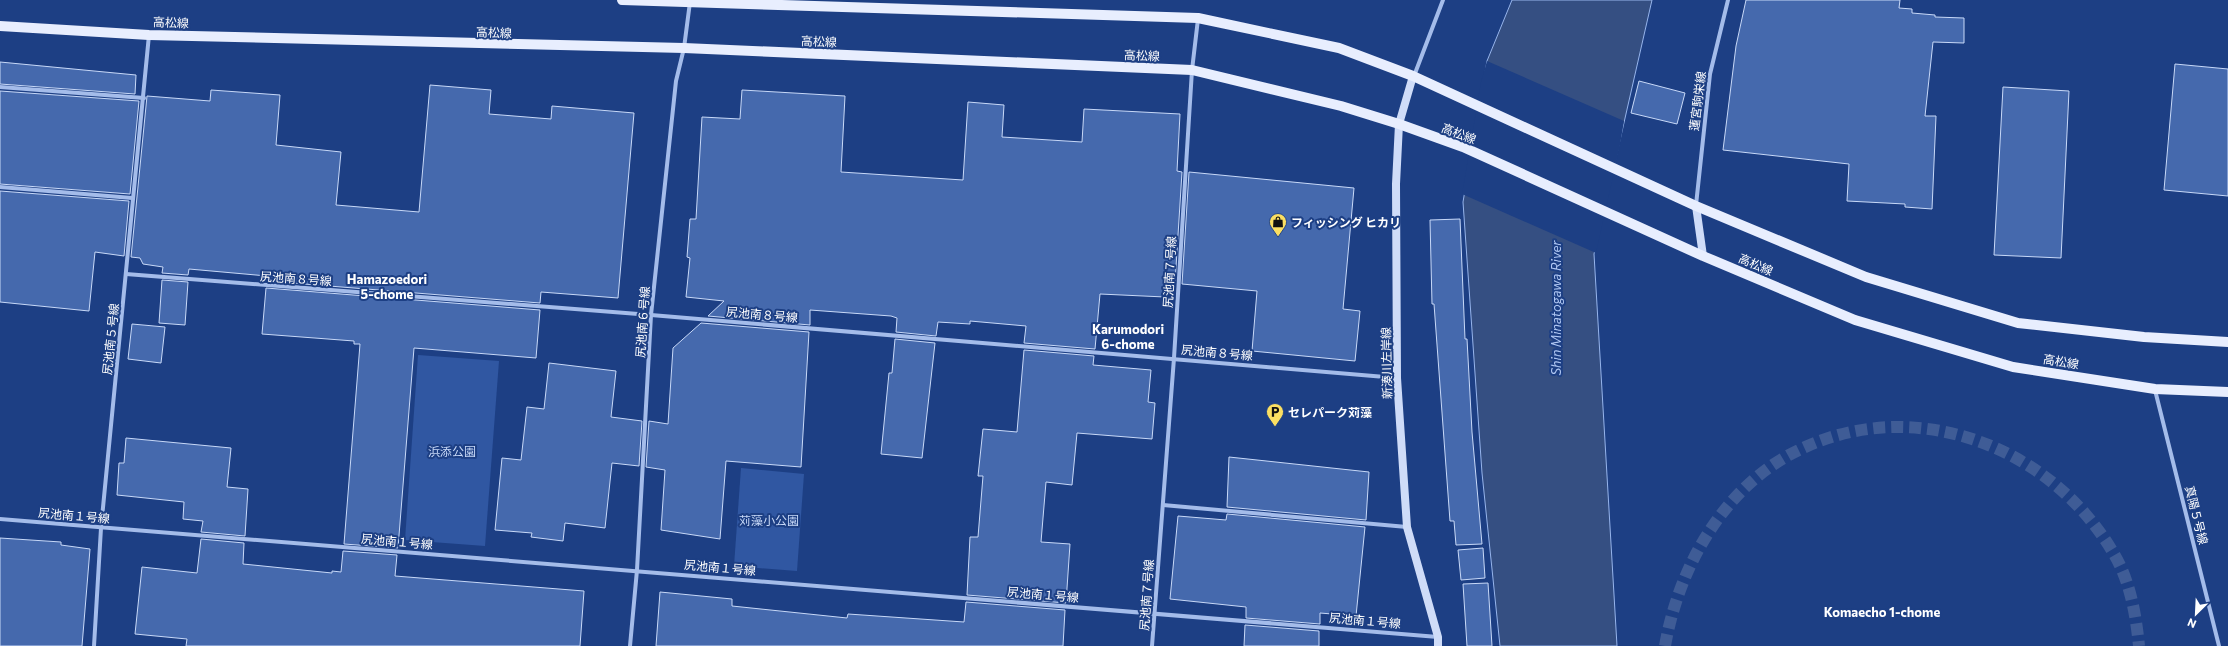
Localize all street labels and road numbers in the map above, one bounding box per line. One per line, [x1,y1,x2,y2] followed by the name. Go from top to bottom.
[153,14,189,30] street label: 高松線
[476,24,512,40] street label: 高松線
[801,33,837,49] street label: 高松線
[1124,47,1160,63] street label: 高松線
[1686,70,1708,132] street label: 蓮宮駒栄線
[1440,120,1478,146] street label: 高松線
[1160,236,1178,308] street label: 尻池南７号線
[1737,251,1775,277] street label: 高松線
[260,269,332,287] street label: 尻池南８号線
[633,286,651,358] street label: 尻池南６号線
[99,302,121,376] street label: 尻池南５号線
[726,304,798,324] street label: 尻池南８号線
[1378,327,1394,399] street label: 新湊川左岸線
[1181,342,1253,362] street label: 尻池南８号線
[2042,351,2080,371] street label: 高松線
[2183,484,2211,546] street label: 真陽５号線
[38,505,110,525] street label: 尻池南１号線
[361,531,433,551] street label: 尻池南１号線
[684,557,756,577] street label: 尻池南１号線
[1137,559,1155,631] street label: 尻池南７号線
[1007,584,1079,604] street label: 尻池南１号線
[1329,610,1401,630] street label: 尻池南１号線

